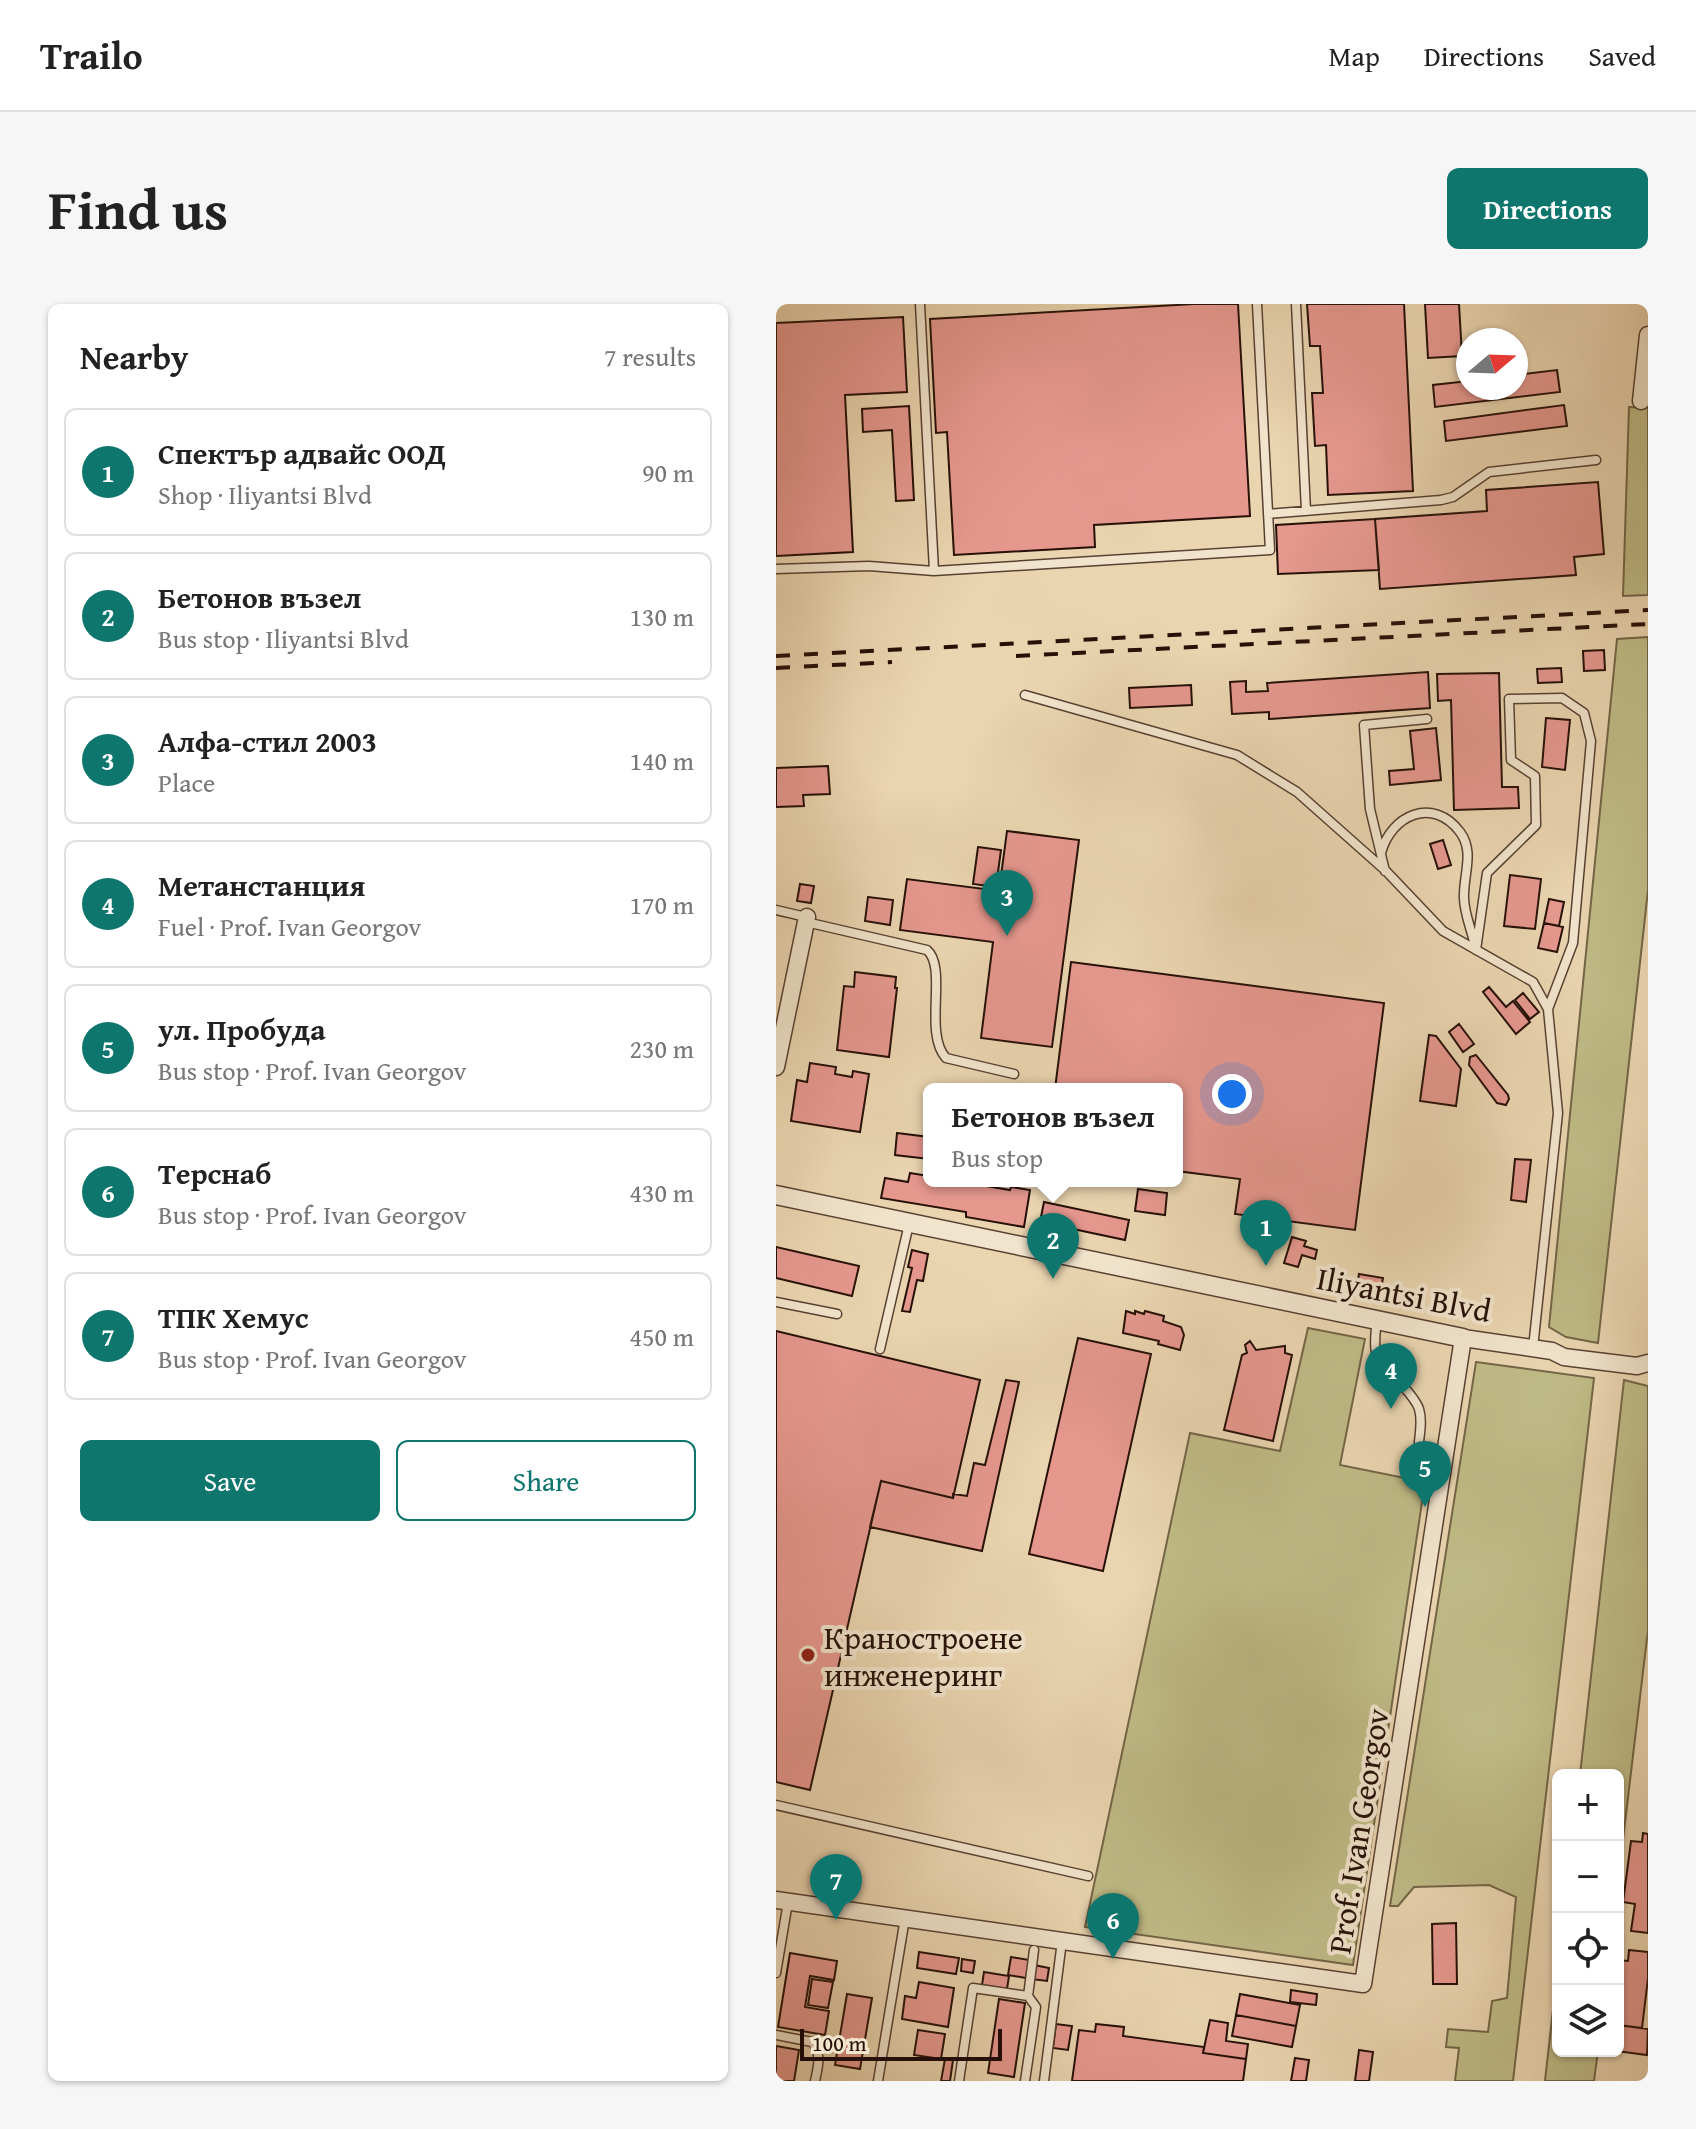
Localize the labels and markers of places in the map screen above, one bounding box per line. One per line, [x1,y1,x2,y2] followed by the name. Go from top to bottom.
[981,870,1033,936] pin: 3
[1240,1200,1292,1266] pin: 1
[1027,1213,1079,1279] pin: 2
[1365,1343,1417,1409] pin: 4
[1399,1441,1451,1507] pin: 5
[824,1614,1023,1698] place label: Краностроене инженеринг
[799,1646,817,1664] marker: Краностроене инженеринг
[810,1854,862,1920] pin: 7
[1087,1893,1139,1959] pin: 6

